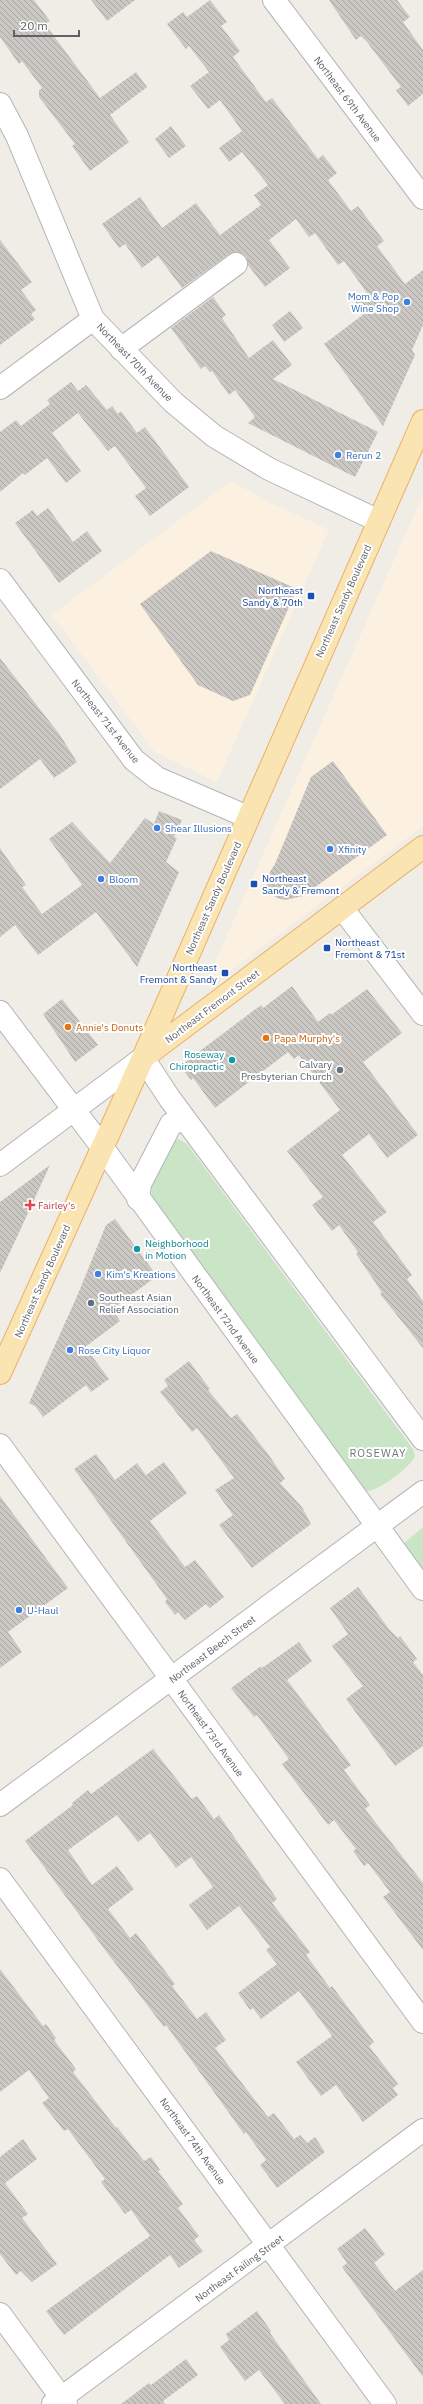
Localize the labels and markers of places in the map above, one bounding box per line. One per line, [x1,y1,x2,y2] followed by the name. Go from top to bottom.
[348,290,399,315] place label: Mom & Pop Wine Shop
[402,297,412,307] marker: Mom & Pop Wine Shop
[346,449,381,462] place label: Rerun 2
[333,450,343,460] marker: Rerun 2
[243,584,303,609] place label: Northeast Sandy & 70th
[306,591,316,601] marker: Northeast Sandy & 70th
[165,822,232,835] place label: Shear Illusions
[152,823,162,833] marker: Shear Illusions
[338,843,366,856] place label: Xfinity
[325,844,335,854] marker: Xfinity
[262,872,340,897] place label: Northeast Sandy & Fremont
[109,873,138,886] place label: Bloom
[96,874,106,884] marker: Bloom
[249,879,259,889] marker: Northeast Sandy & Fremont
[335,936,405,961] place label: Northeast Fremont & 71st
[322,943,332,953] marker: Northeast Fremont & 71st
[140,961,217,986] place label: Northeast Fremont & Sandy
[220,968,230,978] marker: Northeast Fremont & Sandy
[76,1021,143,1034] place label: Annie's Donuts
[63,1022,73,1032] marker: Annie's Donuts
[274,1032,340,1045] place label: Papa Murphy's
[261,1033,271,1043] marker: Papa Murphy's
[170,1048,224,1073] place label: Roseway Chiropractic
[227,1055,237,1065] marker: Roseway Chiropractic
[241,1058,332,1083] place label: Calvary Presbyterian Church
[335,1065,345,1075] marker: Calvary Presbyterian Church
[38,1199,75,1212] place label: Fairley's
[25,1200,35,1210] marker: Fairley's
[145,1237,209,1262] place label: Neighborhood in Motion
[132,1244,142,1254] marker: Neighborhood in Motion
[106,1268,176,1281] place label: Kim's Kreations
[93,1269,103,1279] marker: Kim's Kreations
[99,1291,179,1316] place label: Southeast Asian Relief Association
[86,1298,96,1308] marker: Southeast Asian Relief Association
[78,1344,151,1357] place label: Rose City Liquor
[65,1345,75,1355] marker: Rose City Liquor
[27,1604,59,1617] place label: U-Haul
[14,1605,24,1615] marker: U-Haul

